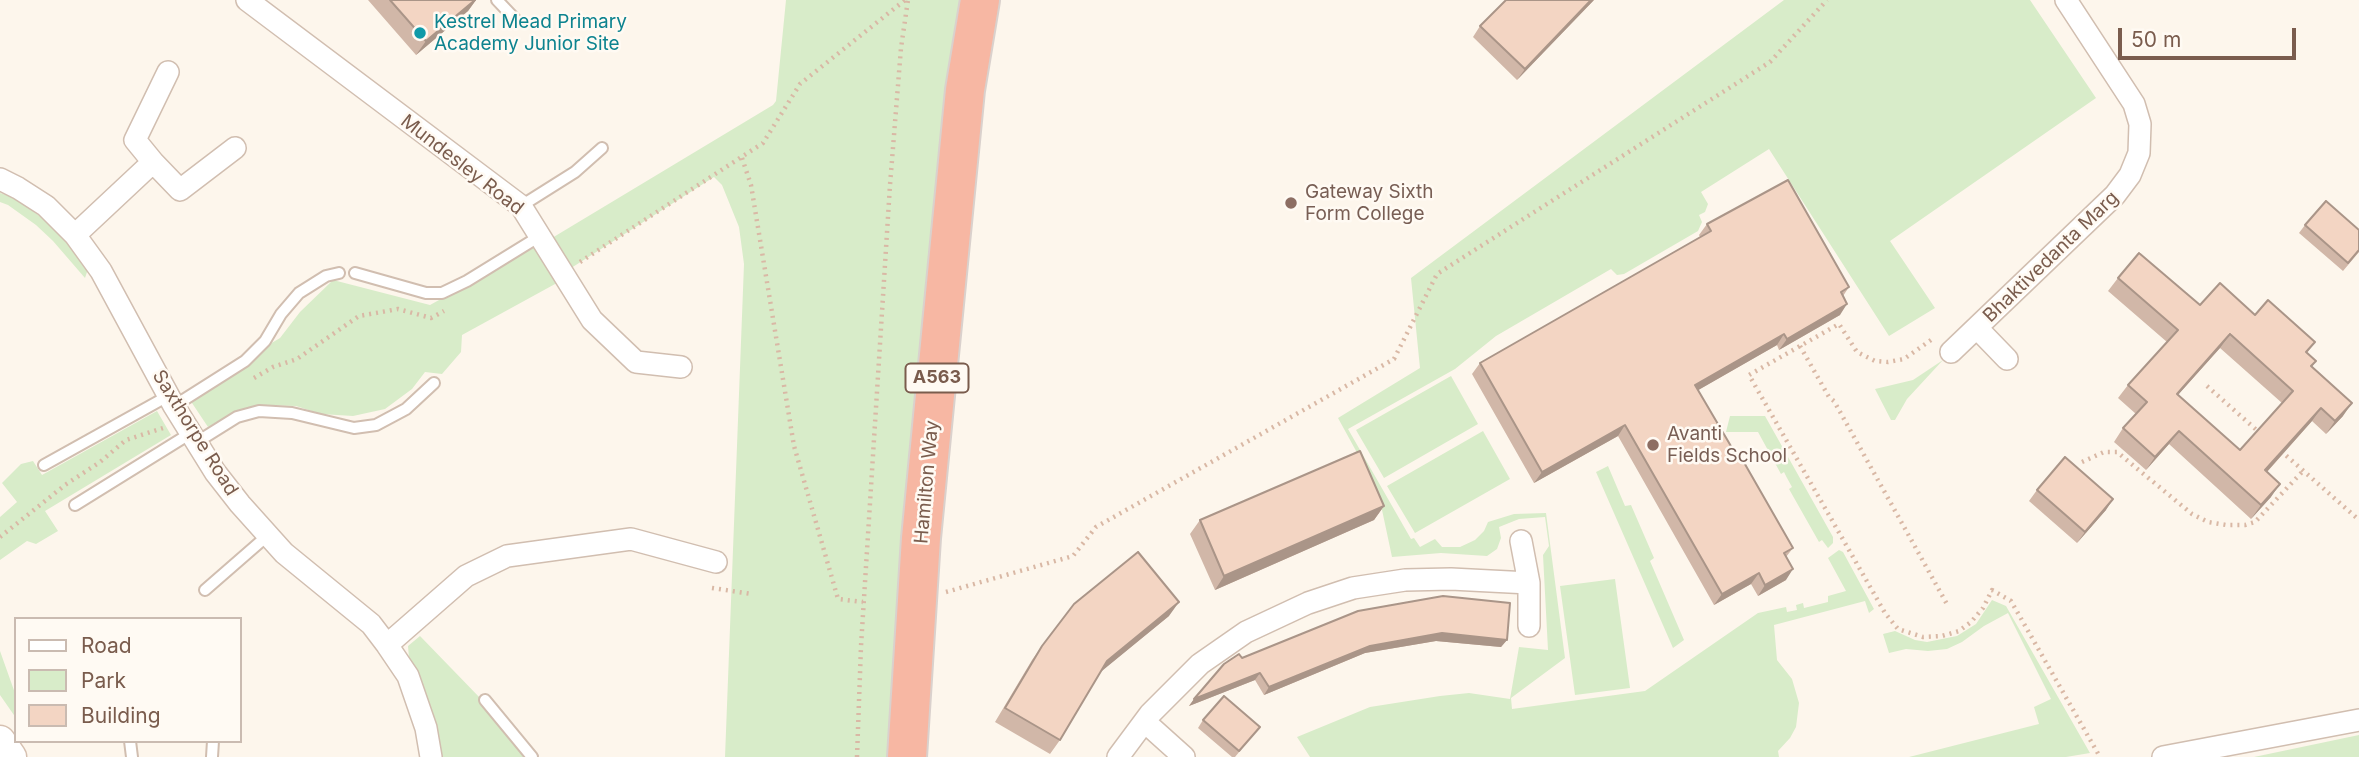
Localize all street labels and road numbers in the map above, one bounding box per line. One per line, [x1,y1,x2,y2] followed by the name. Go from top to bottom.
[396,110,528,220] street label: Mundesley Road
[1979,187,2123,327] street label: Bhaktivedanta Marg
[906,364,968,392] road number: A563
[147,366,243,500] street label: Saxthorpe Road
[910,419,944,545] street label: Hamilton Way

